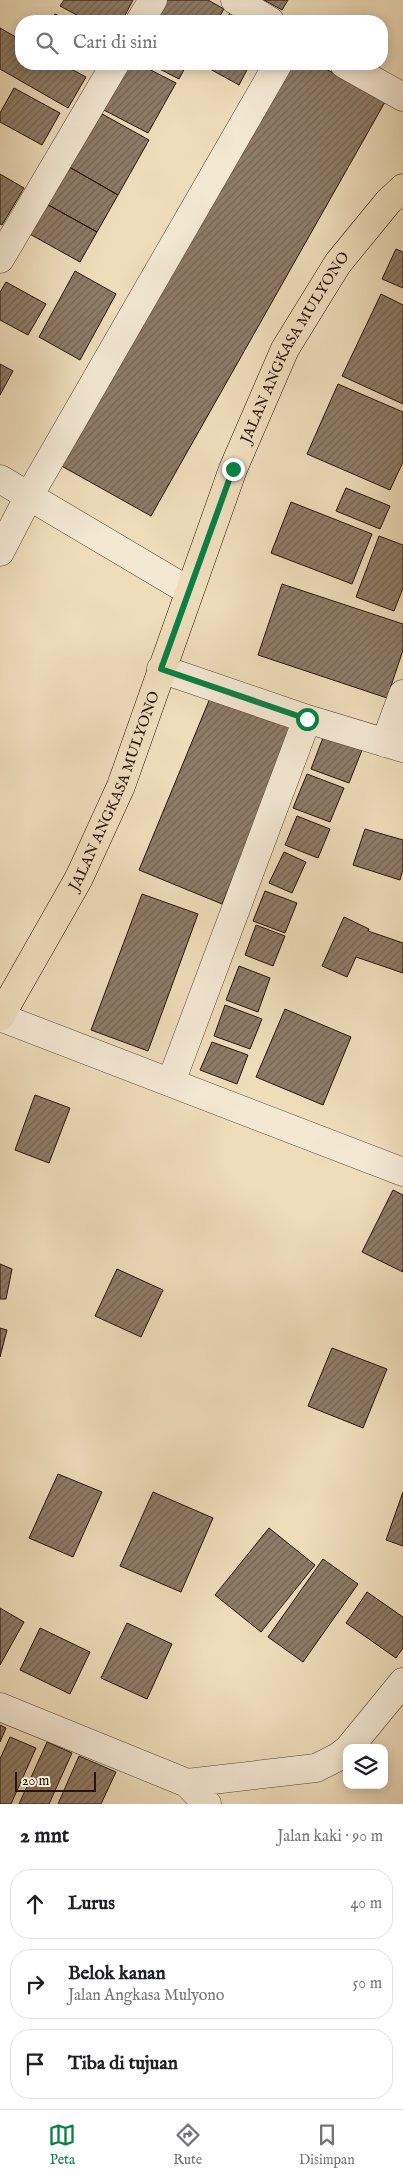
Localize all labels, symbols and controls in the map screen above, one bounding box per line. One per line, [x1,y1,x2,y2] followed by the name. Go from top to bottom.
[15,15,388,70] search box
[33,29,61,57] icon: search
[73,31,157,55] text: Cari di sini
[235,248,353,447] street label: JALAN ANGKASA MULYONO
[222,458,245,481] route end
[63,688,163,896] street label: JALAN ANGKASA MULYONO
[296,708,319,731] route start
[343,1744,388,1789] map controls
[343,1744,388,1789] button: layers
[15,1769,96,1792] scale bar
[22,1772,49,1790] text: 20 m
[20,1823,69,1850] text: 2 mnt
[277,1827,383,1847] text: Jalan kaki · 90 m
[21,1890,49,1918] icon: ahead
[68,1892,115,1916] text: Lurus
[350,1894,382,1914] text: 40 m
[68,1962,166,1986] text: Belok kanan
[21,1970,49,1998] icon: right
[353,1974,382,1994] text: 50 m
[68,1986,225,2006] text: Jalan Angkasa Mulyono
[21,2050,49,2078] icon: arrive
[68,2052,178,2076] text: Tiba di tujuan
[48,2121,76,2169] tab: Peta
[173,2121,202,2169] tab: Rute
[299,2121,355,2169] tab: Disimpan

